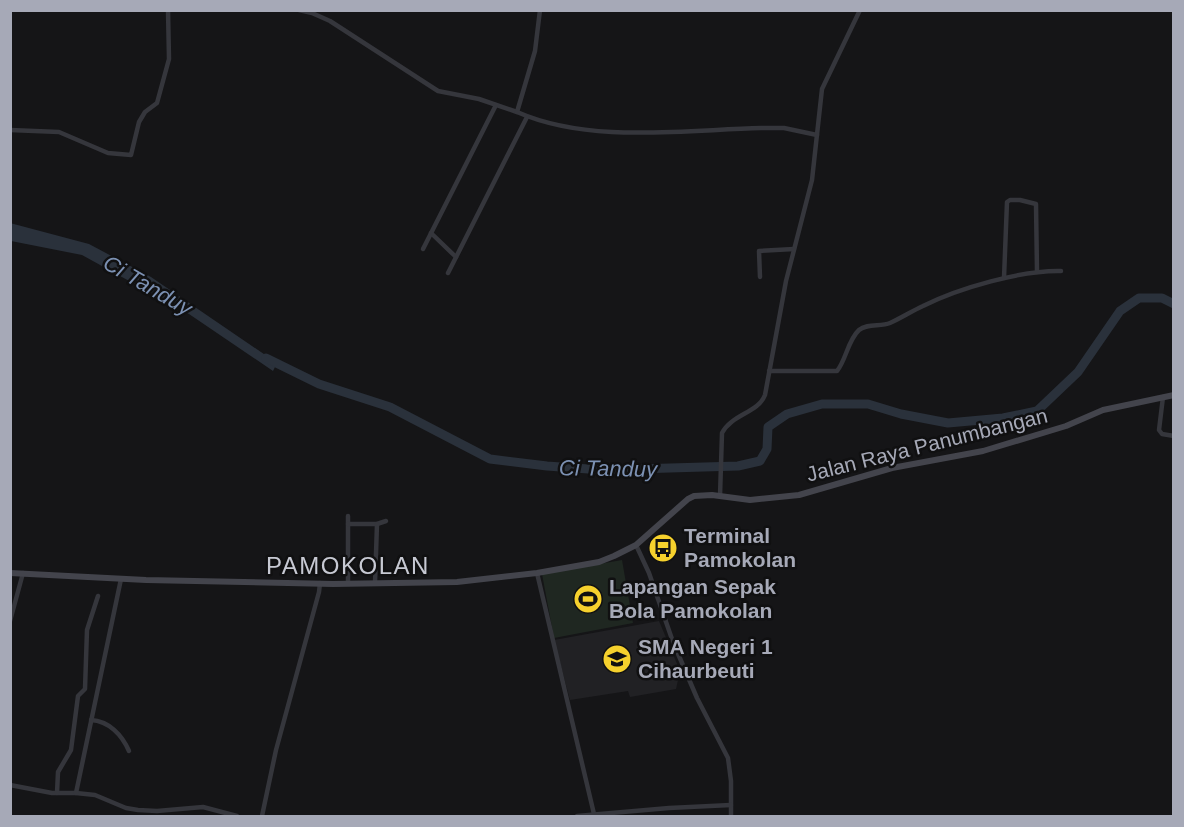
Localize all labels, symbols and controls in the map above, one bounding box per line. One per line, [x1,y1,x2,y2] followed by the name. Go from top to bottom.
[99,250,198,322] water label: Ci Tanduy
[804,403,1050,486] street label: Jalan Raya Panumbangan
[559,455,659,482] water label: Ci Tanduy
[684,524,796,571] place label: Terminal Pamokolan
[647,532,679,564] bus stop icon: Terminal Pamokolan
[266,552,430,579] district label: PAMOKOLAN
[609,575,776,622] place label: Lapangan Sepak Bola Pamokolan
[572,583,604,615] sports icon: Lapangan Sepak Bola Pamokolan
[638,635,773,682] place label: SMA Negeri 1 Cihaurbeuti
[601,643,633,675] school or university icon: SMA Negeri 1 Cihaurbeuti

